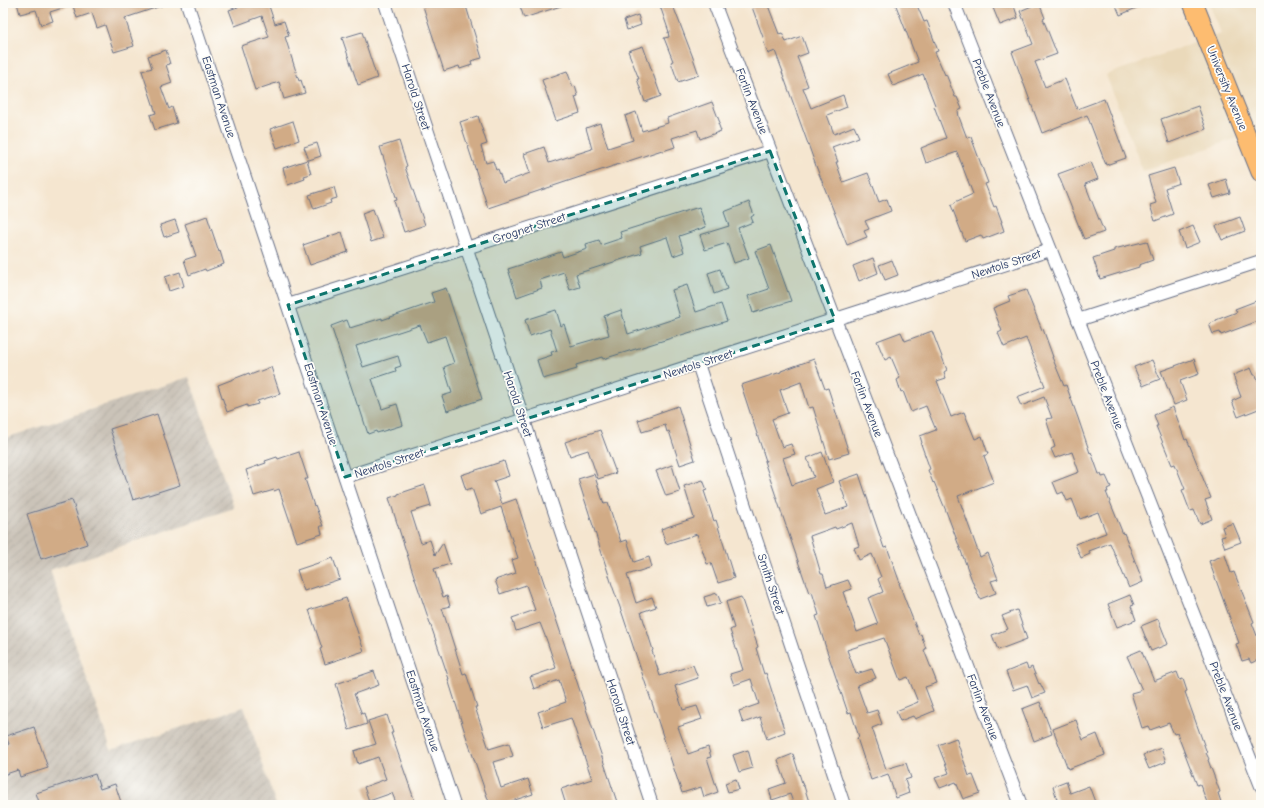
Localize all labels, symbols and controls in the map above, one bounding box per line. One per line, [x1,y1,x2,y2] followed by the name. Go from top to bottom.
[1204,44,1250,132] street label: University Avenue
[199,54,239,140] street label: Eastman Avenue
[969,56,1009,130] street label: Preble Avenue
[399,62,433,132] street label: Harold Street
[733,66,771,136] street label: Farlin Avenue
[491,209,568,246] street label: Grognet Street
[970,246,1043,282] street label: Newtols Street
[662,346,735,382] street label: Newtols Street
[1087,358,1127,432] street label: Preble Avenue
[301,361,341,447] street label: Eastman Avenue
[501,369,535,439] street label: Harold Street
[848,369,886,439] street label: Farlin Avenue
[353,445,426,481] street label: Newtols Street
[755,552,788,617] street label: Smith Street
[1206,659,1246,733] street label: Preble Avenue
[403,668,443,754] street label: Eastman Avenue
[964,672,1002,742] street label: Farlin Avenue
[604,677,638,747] street label: Harold Street

